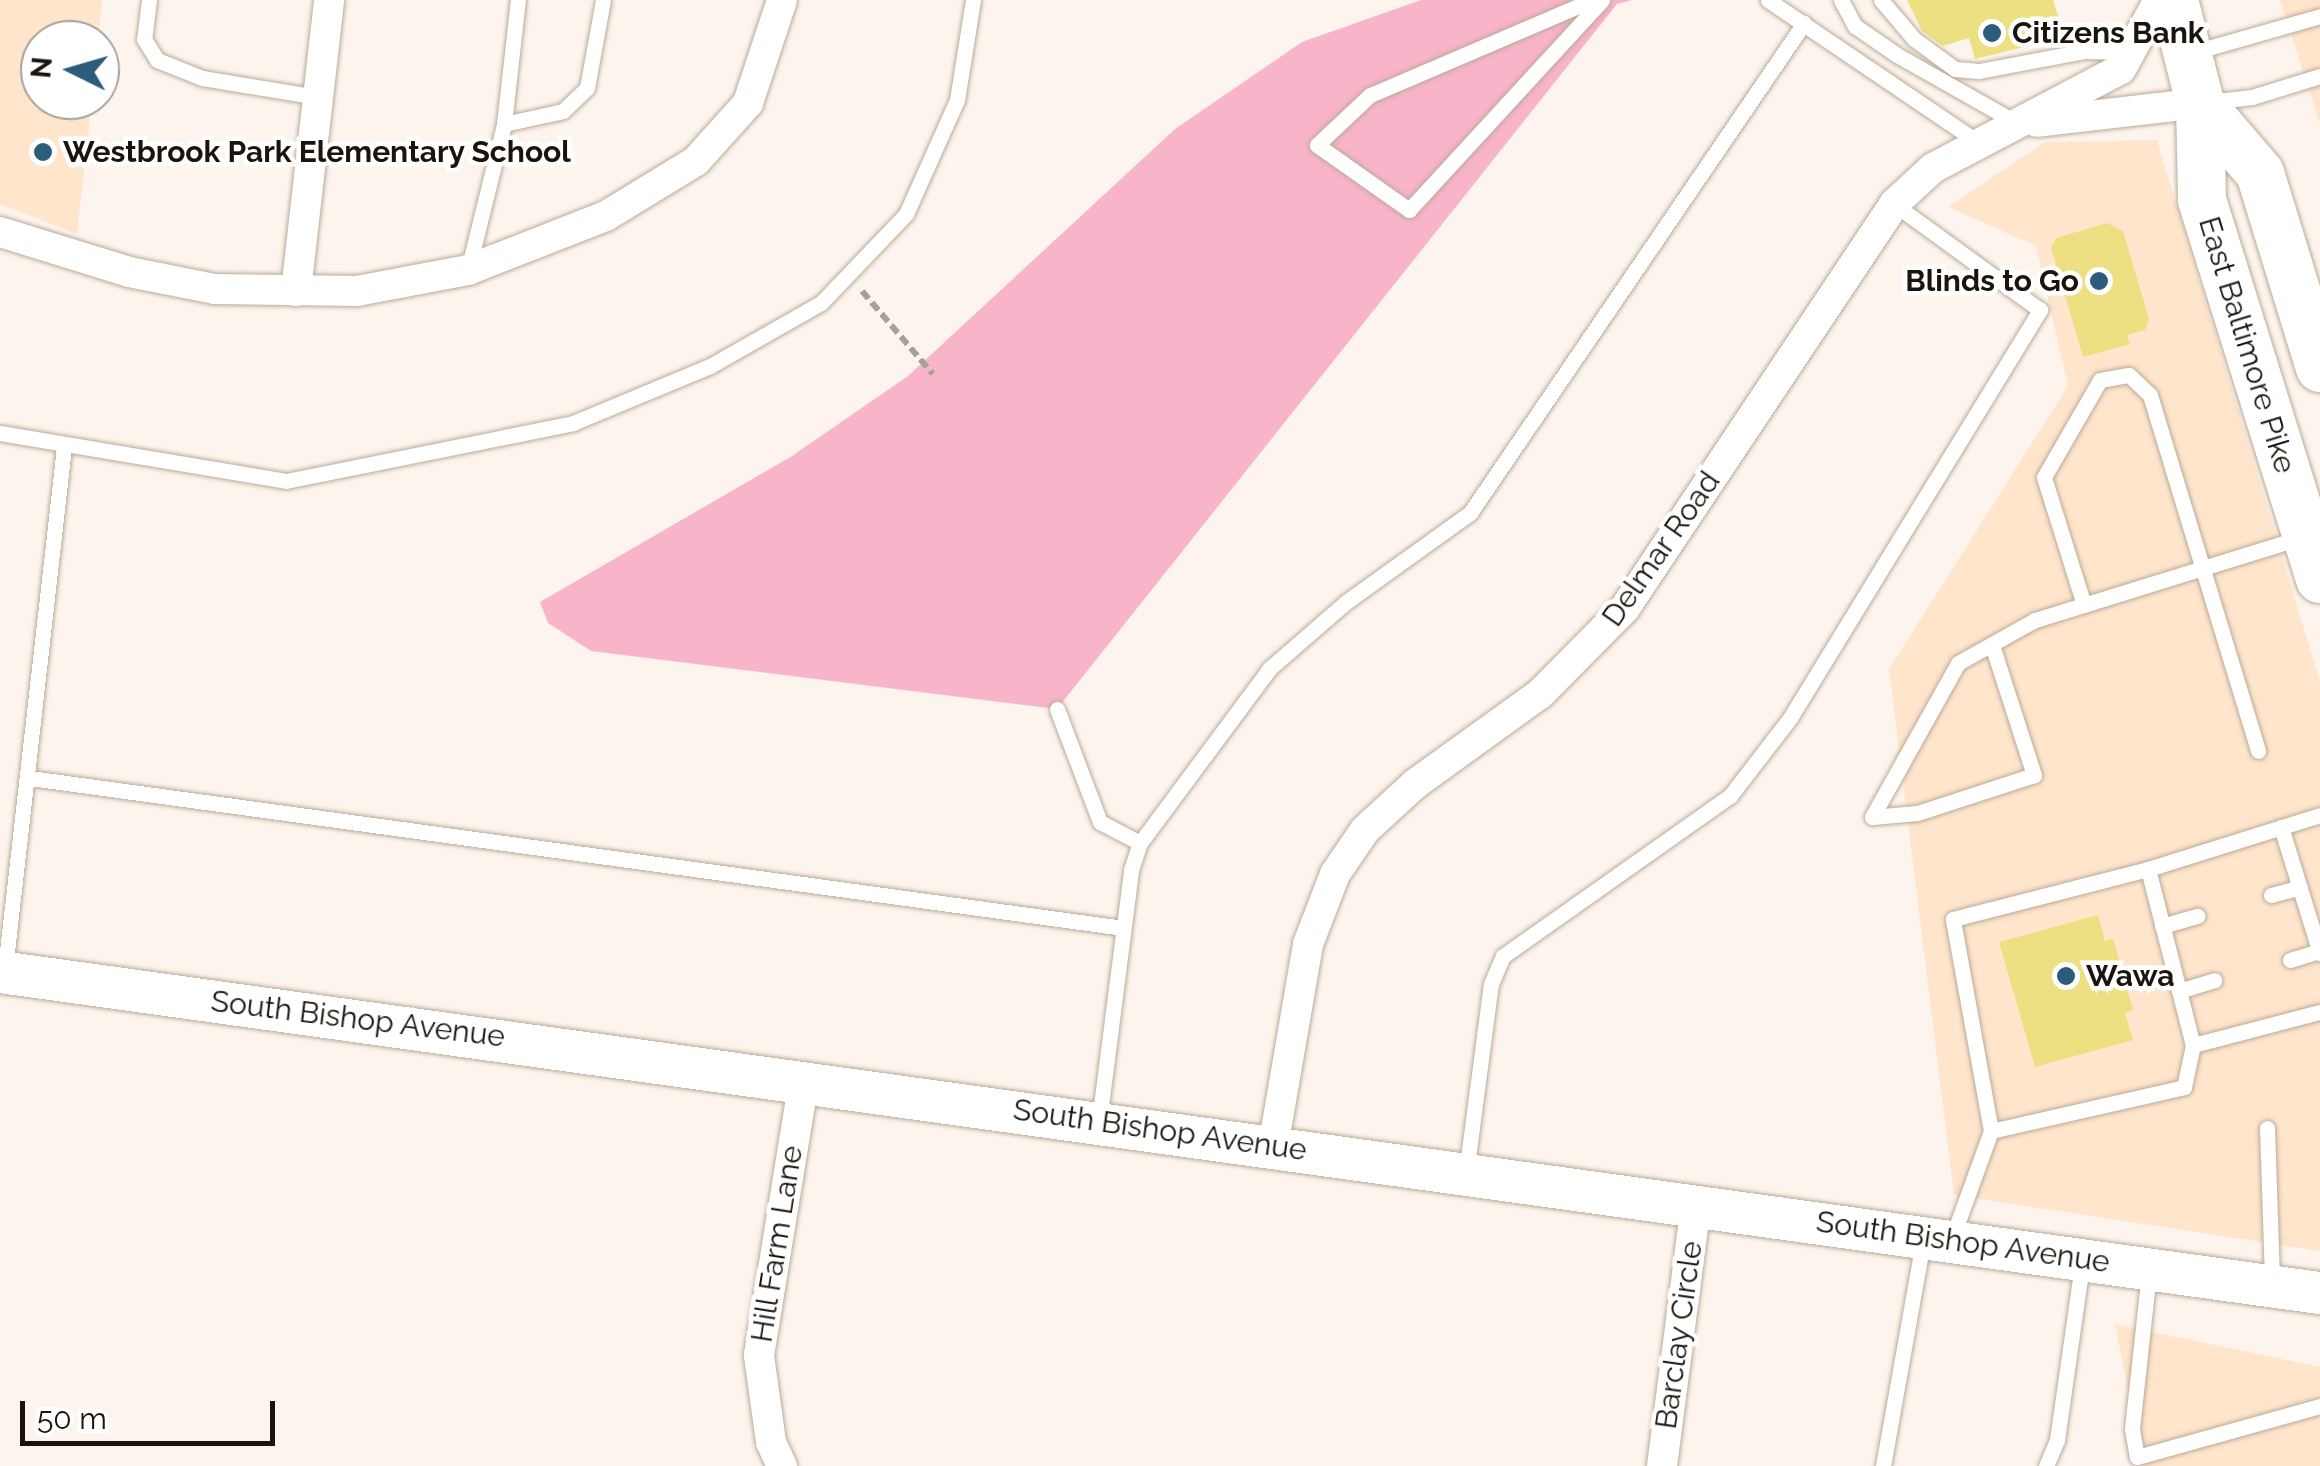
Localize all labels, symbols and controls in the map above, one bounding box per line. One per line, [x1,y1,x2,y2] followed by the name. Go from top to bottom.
[2012,15,2205,51] place label: Citizens Bank
[20,20,120,120] north arrow
[1981,22,2003,44] marker: Citizens Bank
[24,55,59,80] text: N
[63,134,572,170] place label: Westbrook Park Elementary School
[32,141,54,163] marker: Westbrook Park Elementary School
[2191,212,2303,478] street label: East Baltimore Pike
[1905,263,2079,299] place label: Blinds to Go
[2088,270,2110,292] marker: Blinds to Go
[1594,464,1728,634] street label: Delmar Road
[2086,958,2174,994] place label: Wawa
[2055,965,2077,987] marker: Wawa
[208,983,508,1055] street label: South Bishop Avenue
[1011,1092,1309,1168] street label: South Bishop Avenue
[744,1143,810,1345] street label: Hill Farm Lane
[1814,1204,2112,1280] street label: South Bishop Avenue
[1648,1238,1710,1432] street label: Barclay Circle
[25,1381,280,1443] scale bar
[37,1401,107,1436] text: 50 m

